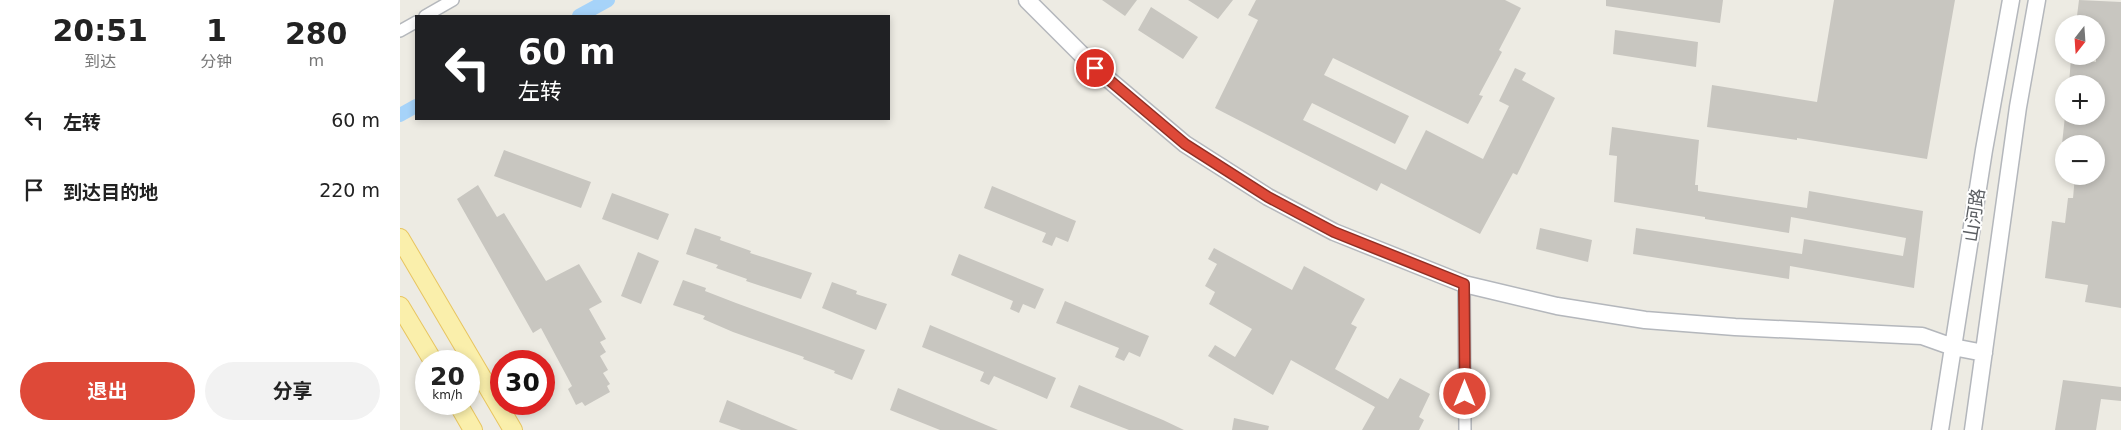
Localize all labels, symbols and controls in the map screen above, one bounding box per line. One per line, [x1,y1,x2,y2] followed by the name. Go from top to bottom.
[52,13,148,48] text: 20:51
[206,13,227,48] text: 1
[2055,15,2105,65] north arrow
[2055,15,2105,185] map controls
[285,16,348,51] text: 280
[518,32,615,72] text: 60 m
[435,35,500,100] icon: left
[1074,47,1116,89] pin
[308,51,324,70] text: m
[84,52,116,71] text: 到达
[200,52,232,71] text: 分钟
[1081,54,1109,82] icon: arrive
[2055,75,2105,125] button: +
[518,79,562,104] text: 左转
[20,106,48,134] icon: left
[331,109,380,131] text: 60 m
[63,111,101,133] text: 左转
[2055,135,2105,185] button: −
[20,176,48,204] icon: arrive
[319,179,380,201] text: 220 m
[63,181,158,203] text: 到达目的地
[1959,187,1989,243] street label: 山河路
[490,350,555,415] speed limit sign: 30
[20,362,195,420] button: 退出
[205,362,380,420] button: 分享
[430,362,465,391] text: 20
[1438,367,1490,419] position arrow
[432,388,463,402] text: km/h

